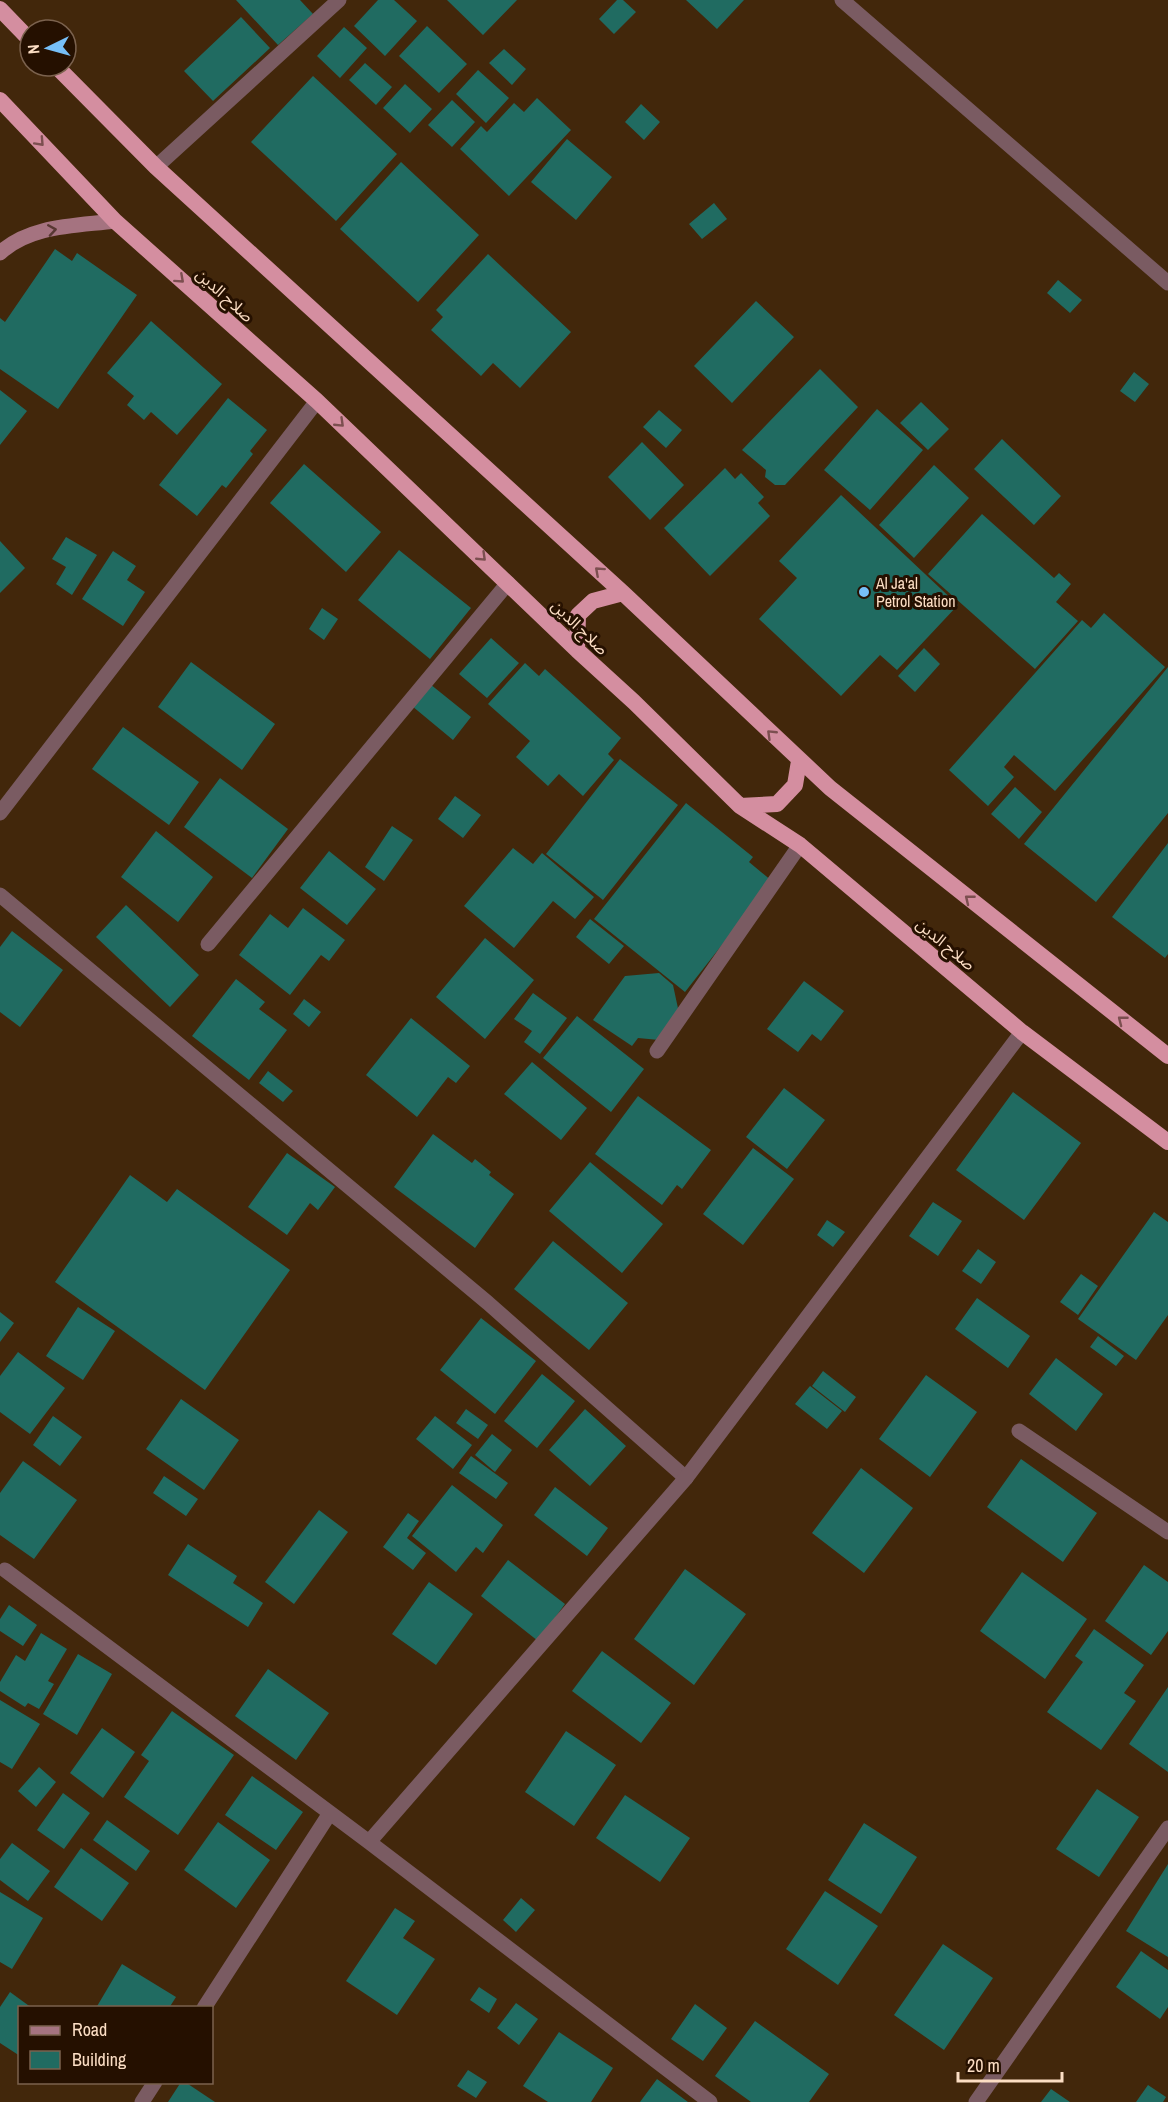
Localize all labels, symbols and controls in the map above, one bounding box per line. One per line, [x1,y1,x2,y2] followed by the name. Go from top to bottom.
[18,18,78,78] north arrow
[22,44,44,55] text: N
[33,136,44,146] one-way arrow
[47,224,57,236] one-way arrow
[190,263,259,328] street label: صلاح الدين
[173,272,183,283] one-way arrow
[333,415,344,426] one-way arrow
[474,550,485,561] one-way arrow
[595,567,606,578] one-way arrow
[875,572,956,612] place label: Al Ja'al Petrol Station
[857,585,871,599] marker: Al Ja'al Petrol Station
[545,594,613,661] street label: صلاح الدين
[767,730,778,741] one-way arrow
[965,895,976,906] one-way arrow
[911,913,980,977] street label: صلاح الدين
[1118,1016,1129,1027] one-way arrow
[18,2006,213,2084] legend
[72,2017,107,2042] text: Road
[958,2045,1062,2083] scale bar
[72,2047,127,2072] text: Building
[967,2053,1000,2078] text: 20 m

